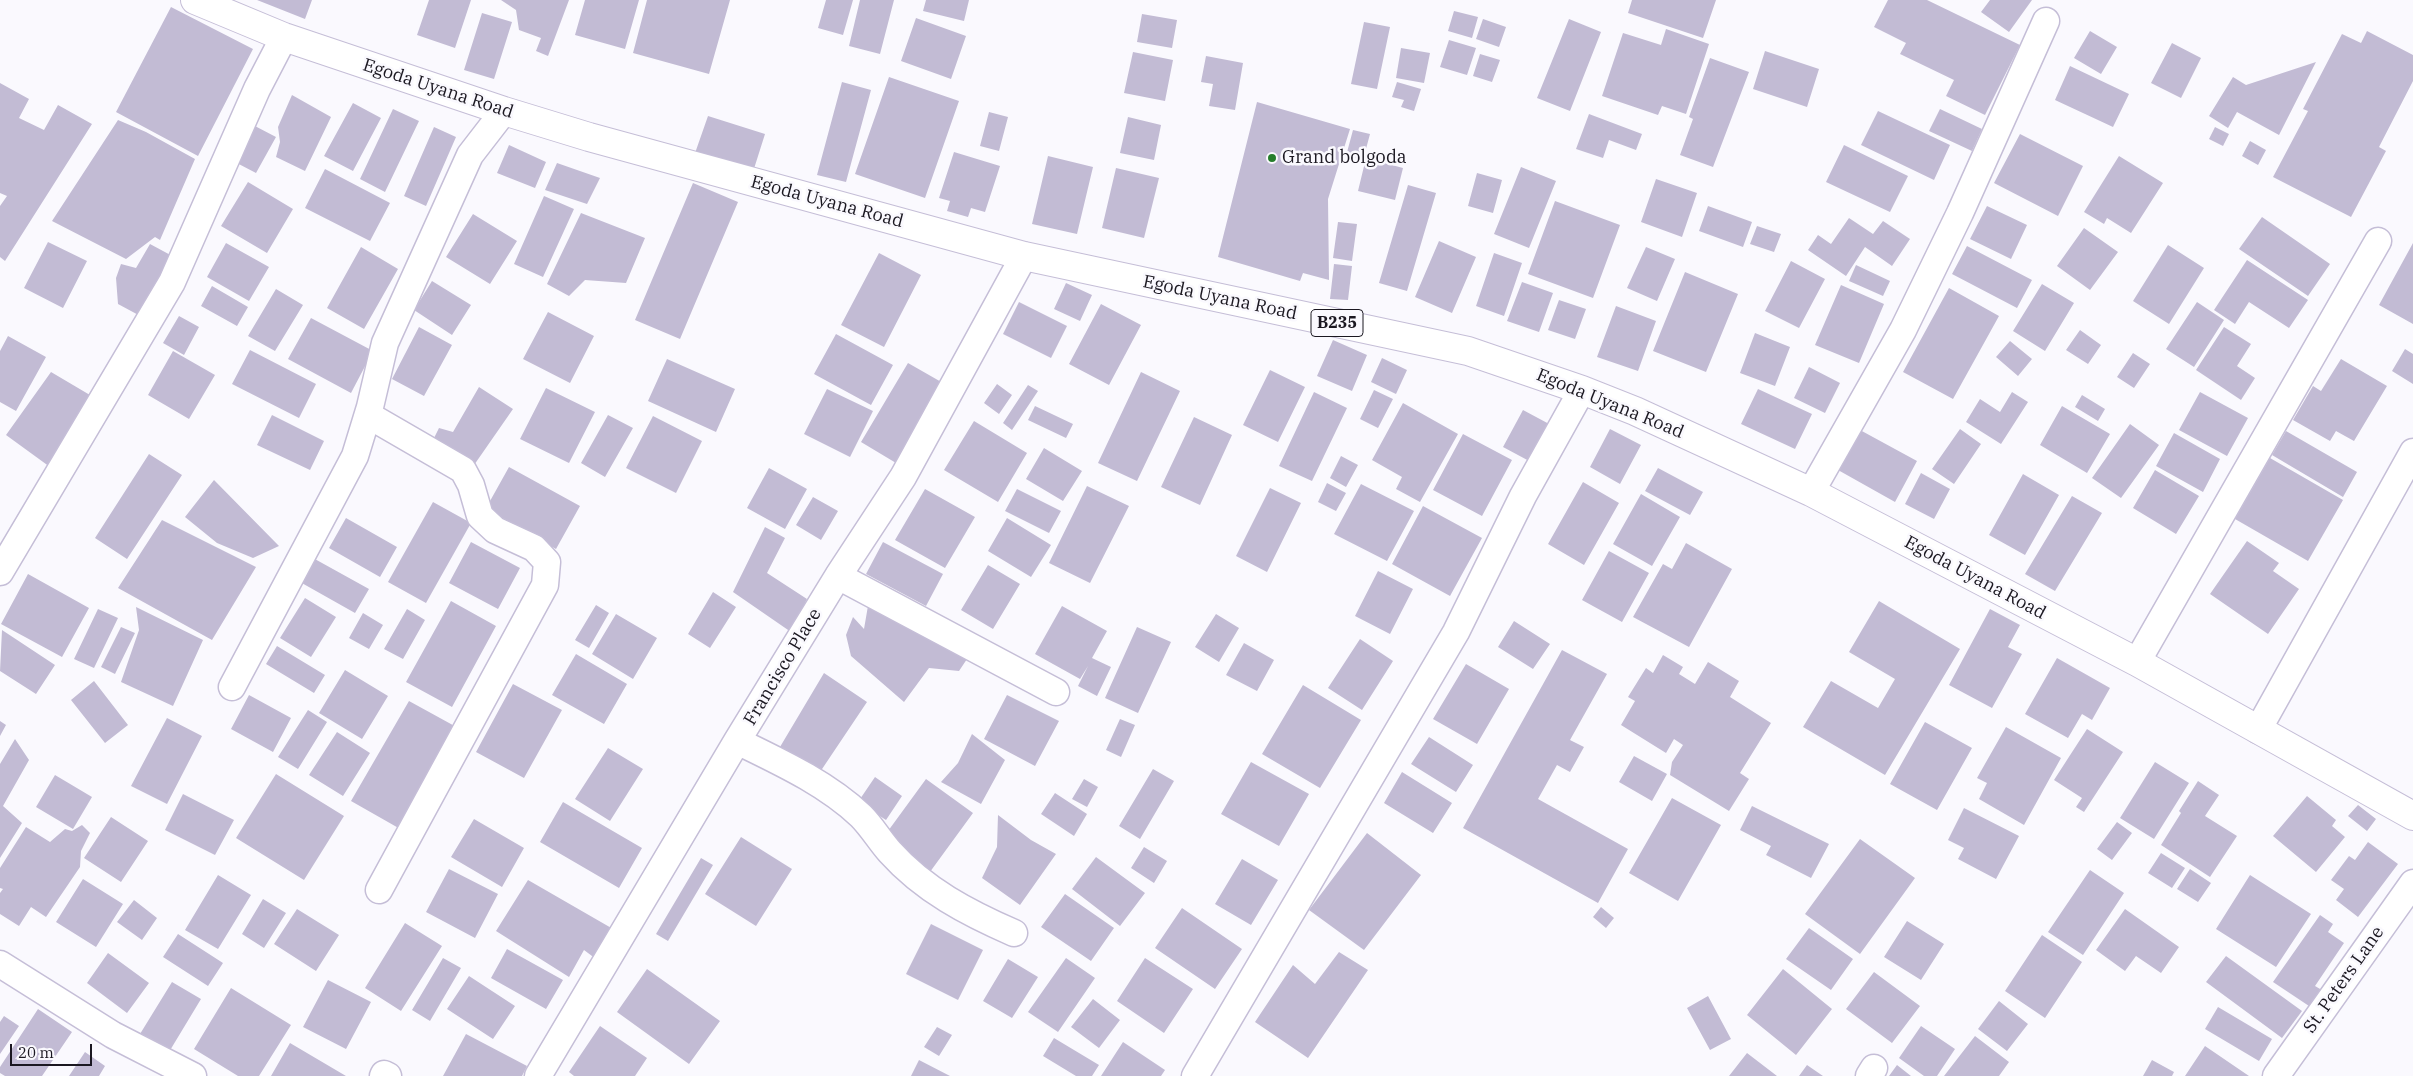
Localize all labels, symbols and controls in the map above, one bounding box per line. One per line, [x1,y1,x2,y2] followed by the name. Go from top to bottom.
[360,54,516,124] street label: Egoda Uyana Road
[1282,147,1407,169] place label: Grand bolgoda
[1266,152,1278,164] marker: Grand bolgoda
[748,171,906,233] street label: Egoda Uyana Road
[1141,271,1299,325] street label: Egoda Uyana Road
[1311,309,1363,336] road number: B235
[1533,365,1687,443] street label: Egoda Uyana Road
[1901,532,2049,624] street label: Egoda Uyana Road
[740,605,826,729] street label: Francisco Place
[2299,923,2389,1037] street label: St. Peters Lane
[12,1034,95,1066] scale bar
[18,1043,54,1062] text: 20 m

